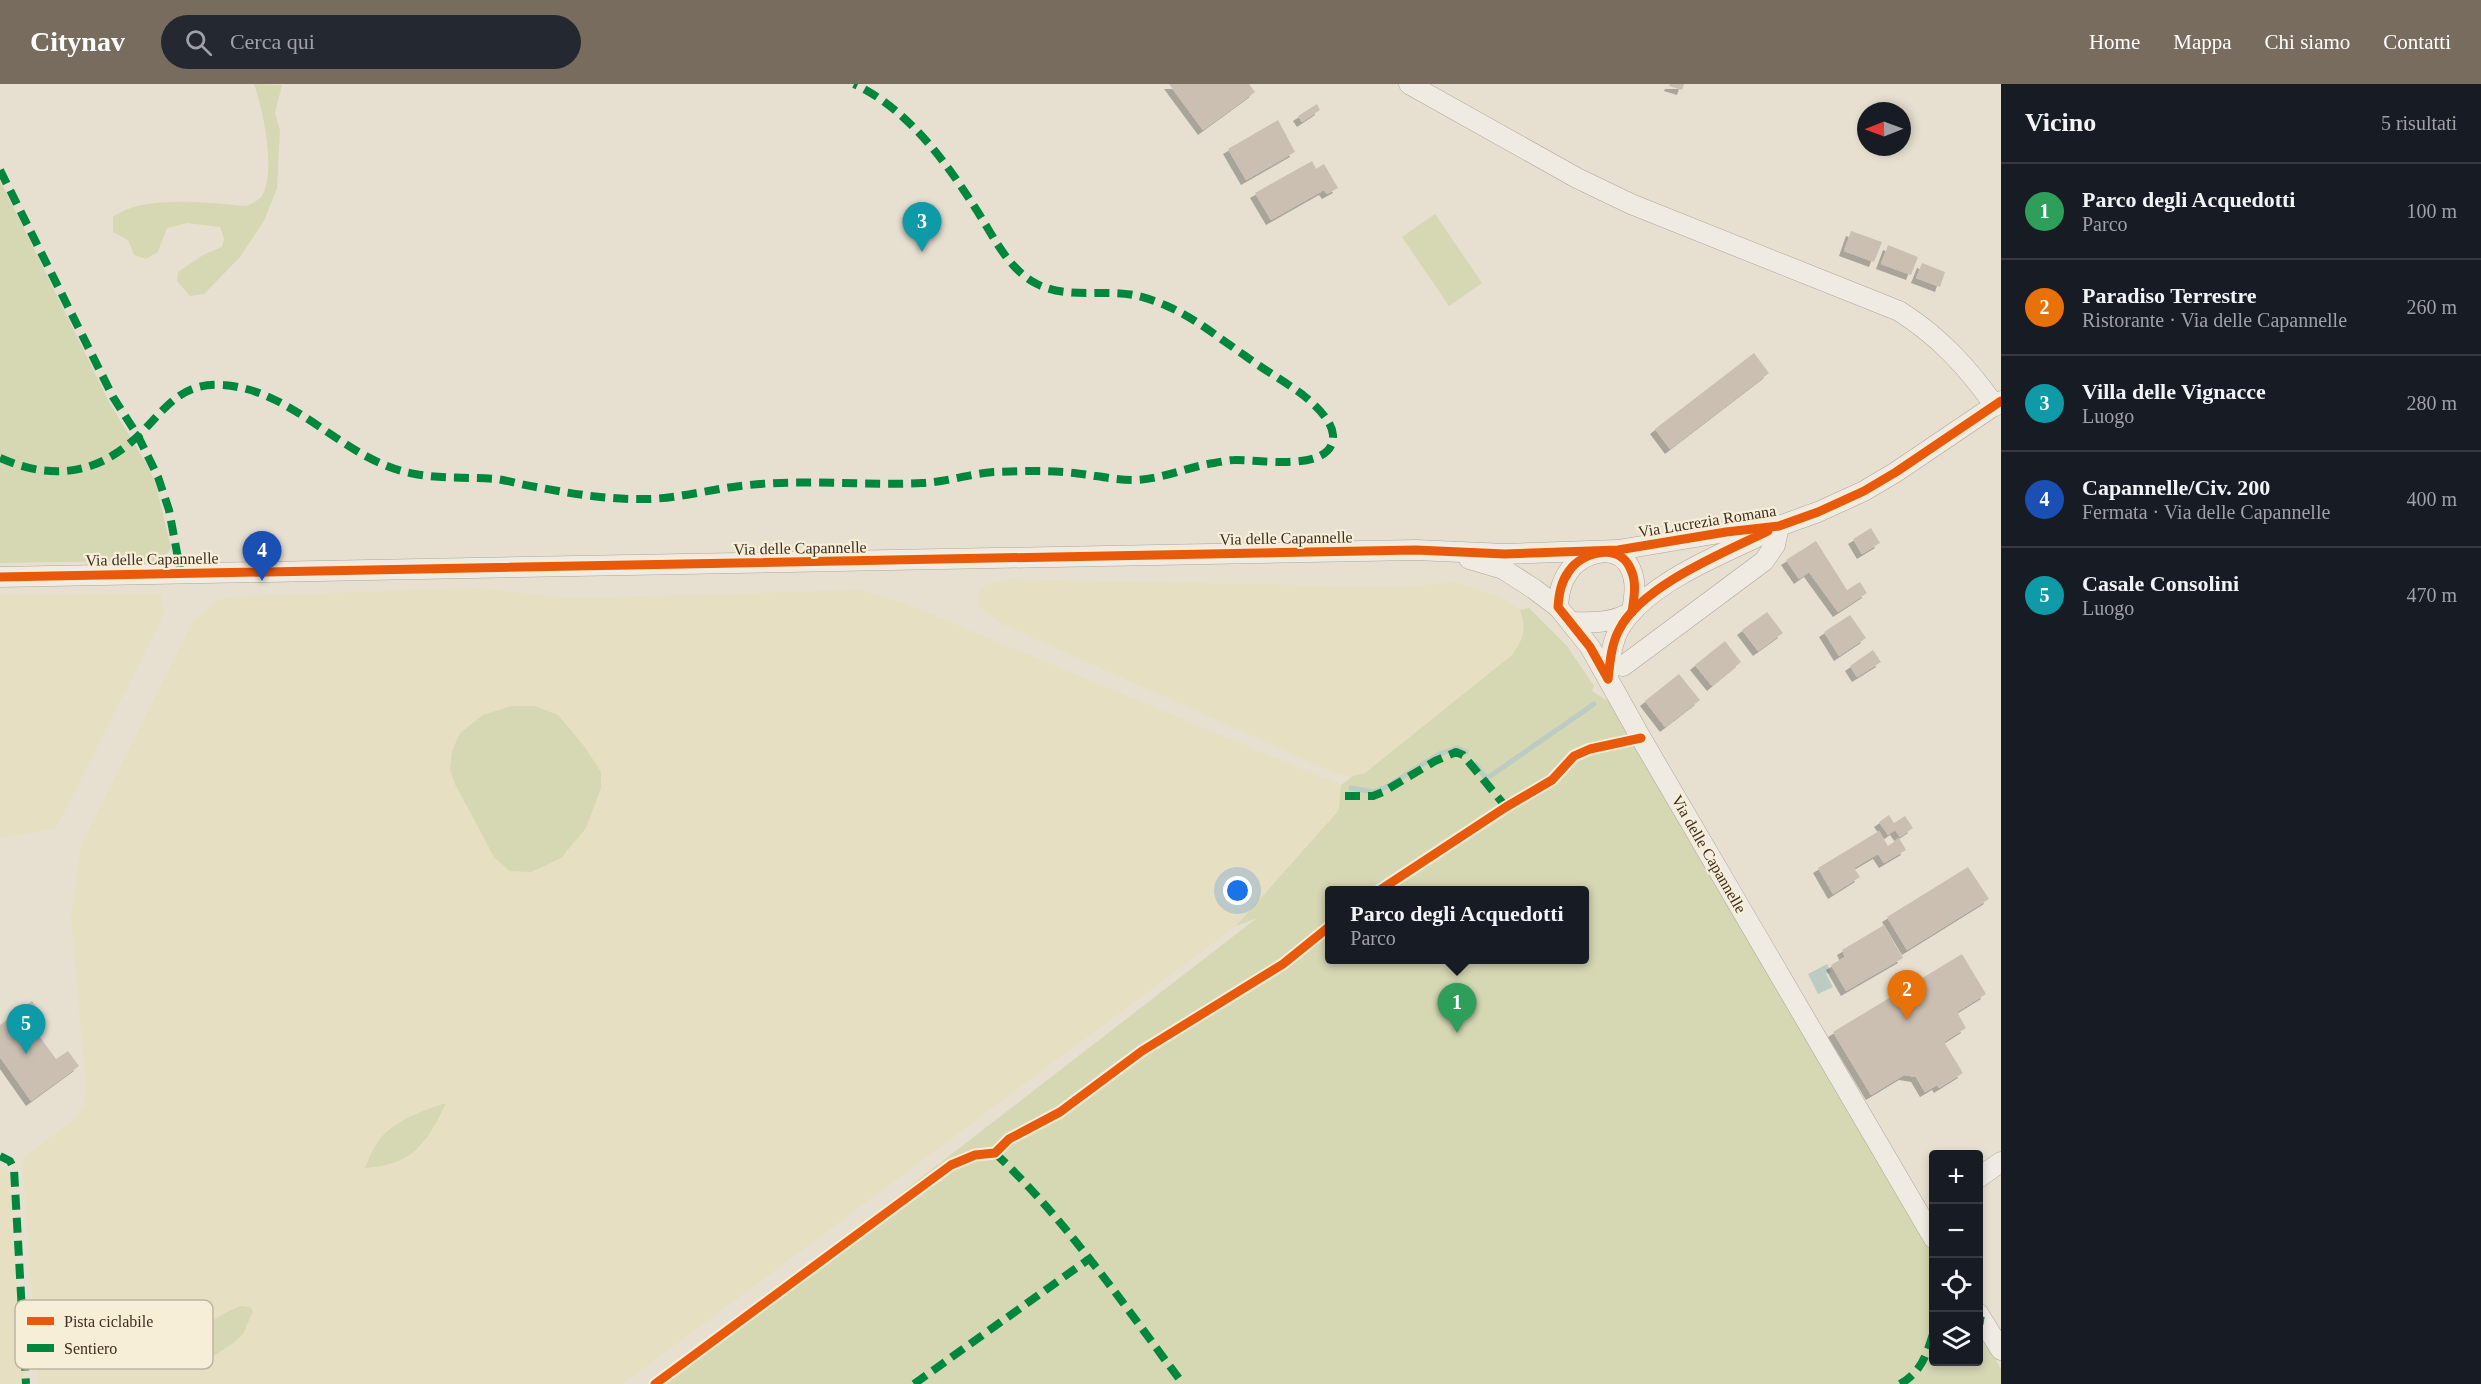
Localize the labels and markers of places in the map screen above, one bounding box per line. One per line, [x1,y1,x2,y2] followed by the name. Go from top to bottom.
[902,202,942,252] pin: 3
[242,532,282,581] pin: 4
[1888,970,1926,1020] pin: 2
[1438,984,1476,1033] pin: 1
[6,1004,46,1054] pin: 5

